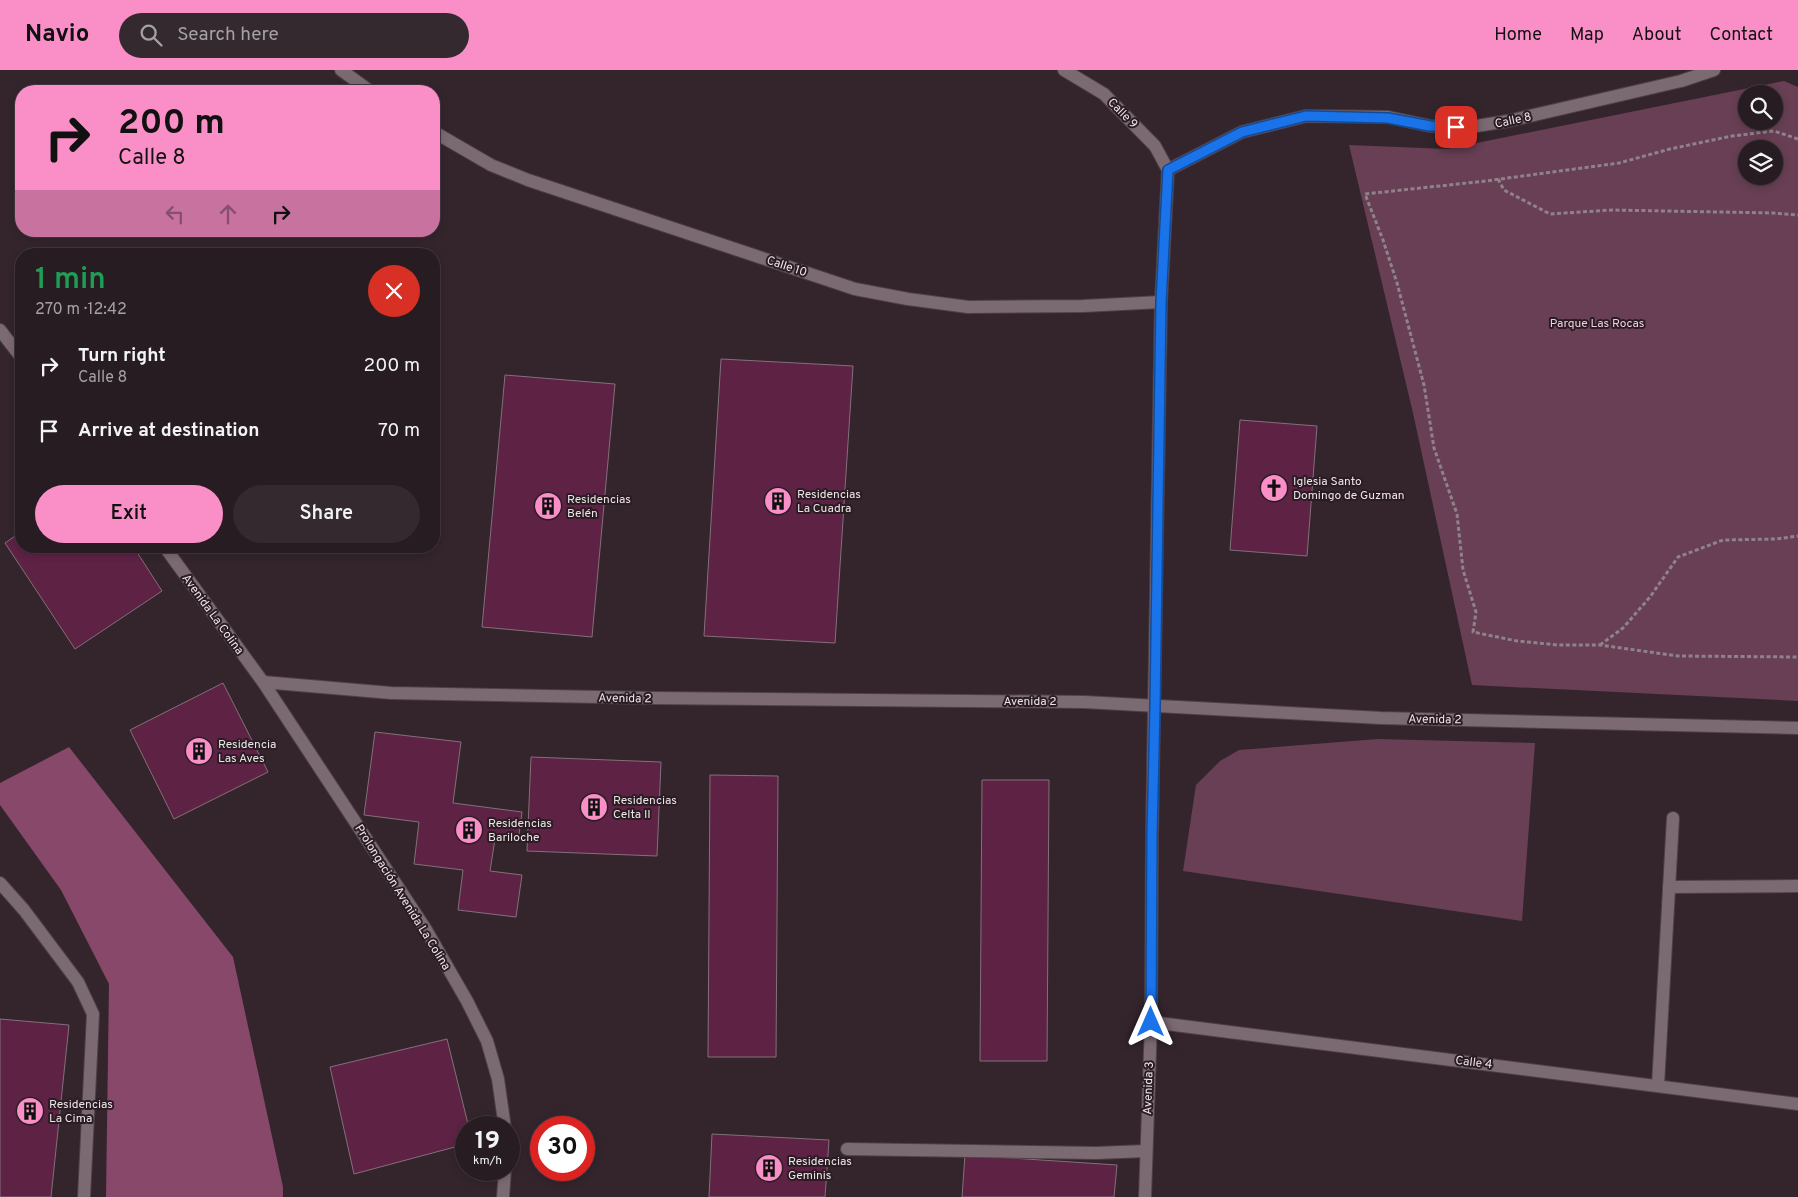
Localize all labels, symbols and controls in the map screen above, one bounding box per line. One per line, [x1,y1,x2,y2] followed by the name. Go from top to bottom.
[119,13,469,58] search box
[25,20,89,50] text: Navio
[137,21,165,49] icon: search
[177,23,279,47] text: Search here
[1494,24,1542,47] text: Home
[1570,24,1604,47] text: Map
[1632,24,1681,47] text: About
[1709,24,1773,47] text: Contact
[1738,85,1783,185] map controls
[1738,85,1783,130] button: search
[1104,95,1141,132] street label: Calle 9
[118,102,225,146] text: 200 m
[35,105,100,170] icon: right
[1435,106,1477,148] pin
[1493,109,1533,133] street label: Calle 8
[1442,113,1470,141] icon: arrive
[1738,140,1783,185] button: layers
[118,145,186,172] text: Calle 8
[161,200,189,228] icon: left
[214,200,242,228] icon: ahead
[267,200,295,228] icon: right
[764,253,809,281] street label: Calle 10
[35,262,106,299] text: 1 min
[368,265,420,317] button: close
[35,300,127,320] text: 270 m · 12:42
[1550,316,1644,332] park label: Parque Las Rocas
[78,344,166,368] text: Turn right
[35,352,63,380] icon: right
[364,354,420,378] text: 200 m
[78,368,127,388] text: Calle 8
[35,417,63,445] icon: arrive
[78,419,259,443] text: Arrive at destination
[378,419,420,443] text: 70 m
[1259,473,1289,503] church icon: Iglesia Santo Domingo de Guzman
[1293,474,1405,504] place label: Iglesia Santo Domingo de Guzman
[35,485,223,543] button: Exit
[233,485,420,543] button: Share
[763,486,793,516] building icon: Residencias La Cuadra
[797,487,861,517] place label: Residencias La Cuadra
[533,491,563,521] building icon: Residencias Belén
[567,492,631,522] place label: Residencias Belén
[178,571,247,658] street label: Avenida La Colina
[598,691,652,707] street label: Avenida 2
[1003,694,1057,710] street label: Avenida 2
[1408,712,1462,728] street label: Avenida 2
[184,736,214,766] building icon: Residencia Las Aves
[218,737,276,767] place label: Residencia Las Aves
[579,792,609,822] building icon: Residencias Celta II
[613,793,677,823] place label: Residencias Celta II
[454,815,484,845] building icon: Residencias Bariloche
[488,816,552,846] place label: Residencias Bariloche
[351,822,454,973] street label: Prolongación Avenida La Colina
[1124,995,1176,1047] position arrow
[1454,1053,1493,1073] street label: Calle 4
[1140,1061,1158,1115] street label: Avenida 3
[15,1096,45,1126] building icon: Residencias La Cima
[49,1097,113,1127] place label: Residencias La Cima
[530,1116,595,1181] speed limit sign: 30
[475,1126,500,1158] text: 19
[473,1153,502,1169] text: km/h
[754,1153,784,1183] building icon: Residencias Geminis
[788,1154,852,1184] place label: Residencias Geminis

